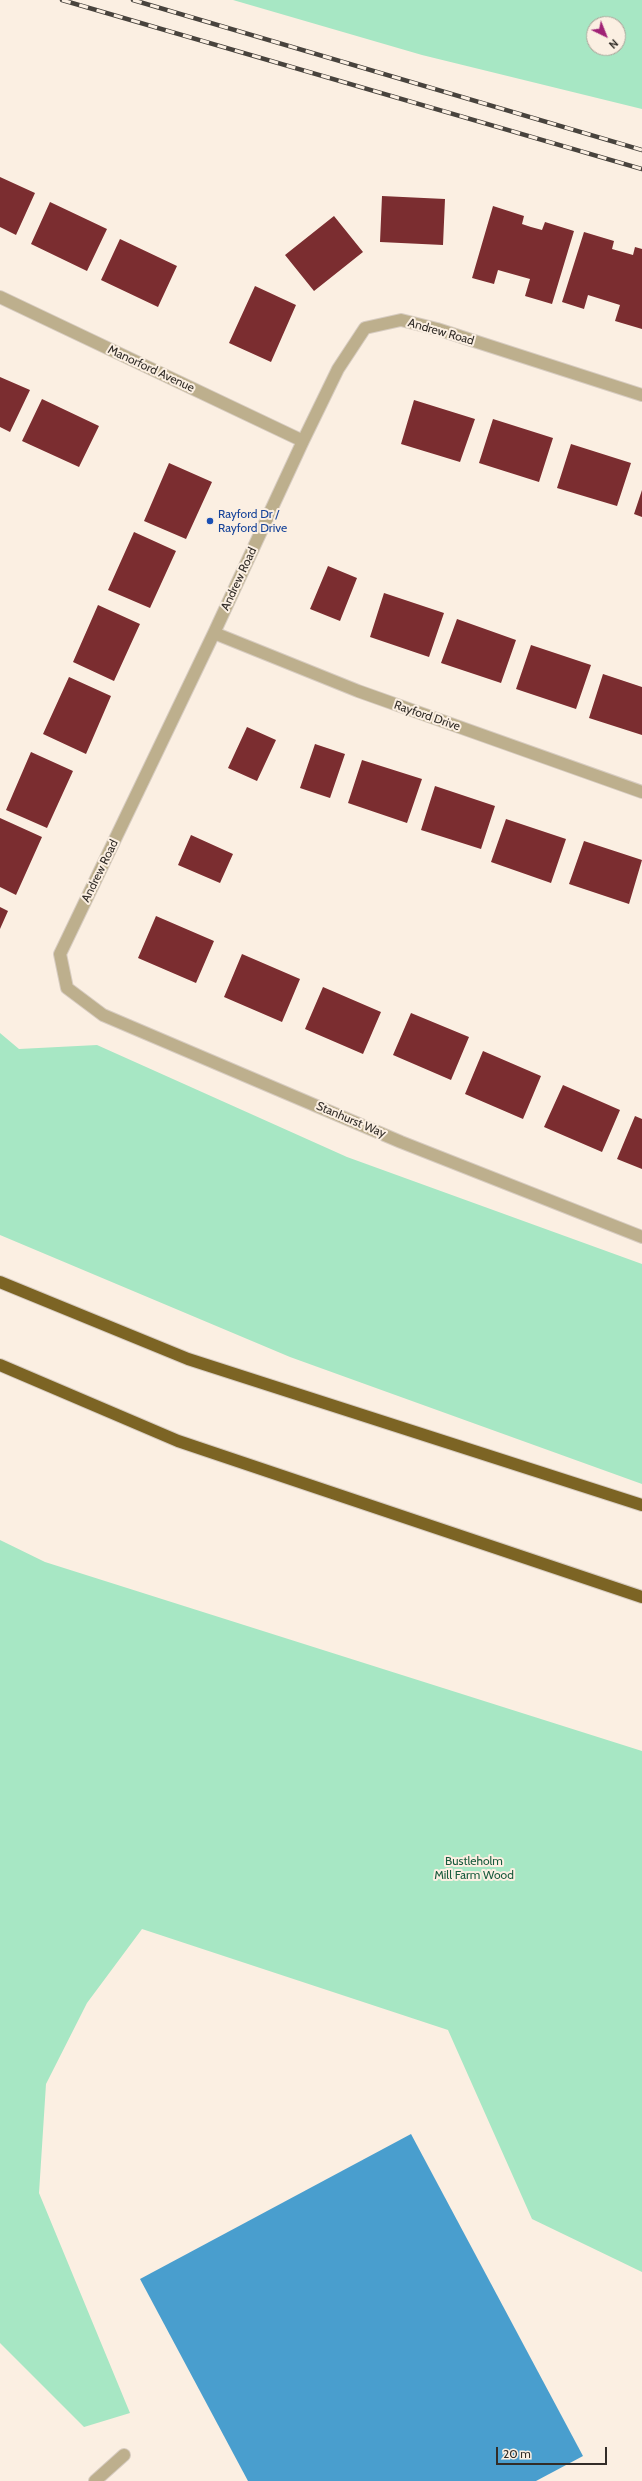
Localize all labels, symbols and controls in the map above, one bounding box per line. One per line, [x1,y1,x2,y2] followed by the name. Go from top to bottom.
[586,16,626,56] north arrow
[606,36,621,52] text: N
[406,316,476,348] street label: Andrew Road
[105,343,197,395] street label: Manorford Avenue
[218,507,287,535] place label: Rayford Dr / Rayford Drive
[205,516,215,526] marker: Rayford Dr / Rayford Drive
[218,545,260,613] street label: Andrew Road
[392,698,462,734] street label: Rayford Drive
[79,837,121,905] street label: Andrew Road
[314,1099,388,1141] street label: Stanhurst Way
[434,1854,514,1882] park label: Bustleholm Mill Farm Wood
[498,2439,609,2465] scale bar
[503,2446,531,2461] text: 20 m

